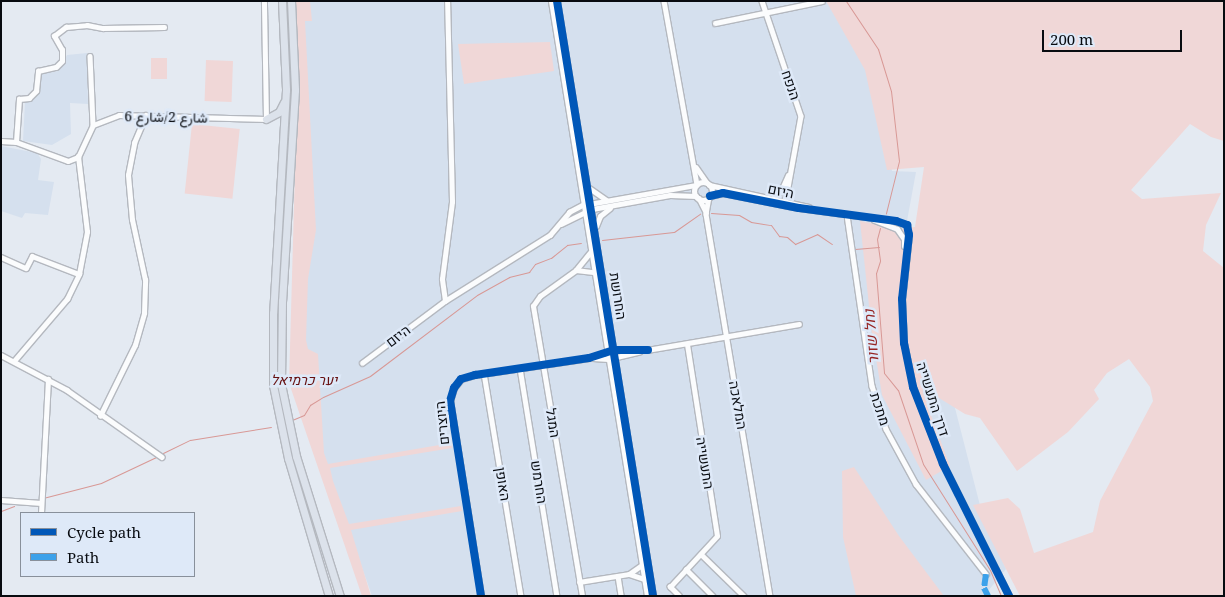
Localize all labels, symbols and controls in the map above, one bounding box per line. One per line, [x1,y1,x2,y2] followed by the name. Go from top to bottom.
[1045,20,1185,52] scale bar
[1050,29,1093,49] text: 200 m
[778,68,804,102] street label: הנפח
[124,108,208,126] street label: شارع 2/شارع 6
[766,180,796,202] street label: היזם
[606,271,630,321] street label: החרושת
[860,309,882,365] water label: נחל שזור
[382,321,414,351] street label: היזם
[913,360,953,438] street label: דרך התעשייה
[271,372,337,388] park label: יער כרמיאל
[725,379,751,431] street label: המלאכה
[867,390,893,428] street label: מתכת
[431,400,453,446] street label: היוצרים
[542,407,564,439] street label: המגל
[693,436,717,490] street label: התעשייה
[527,459,551,505] street label: החרמש
[492,466,514,502] street label: האופן
[20,512,195,577] legend
[67,522,141,542] text: Cycle path
[67,547,99,567] text: Path

